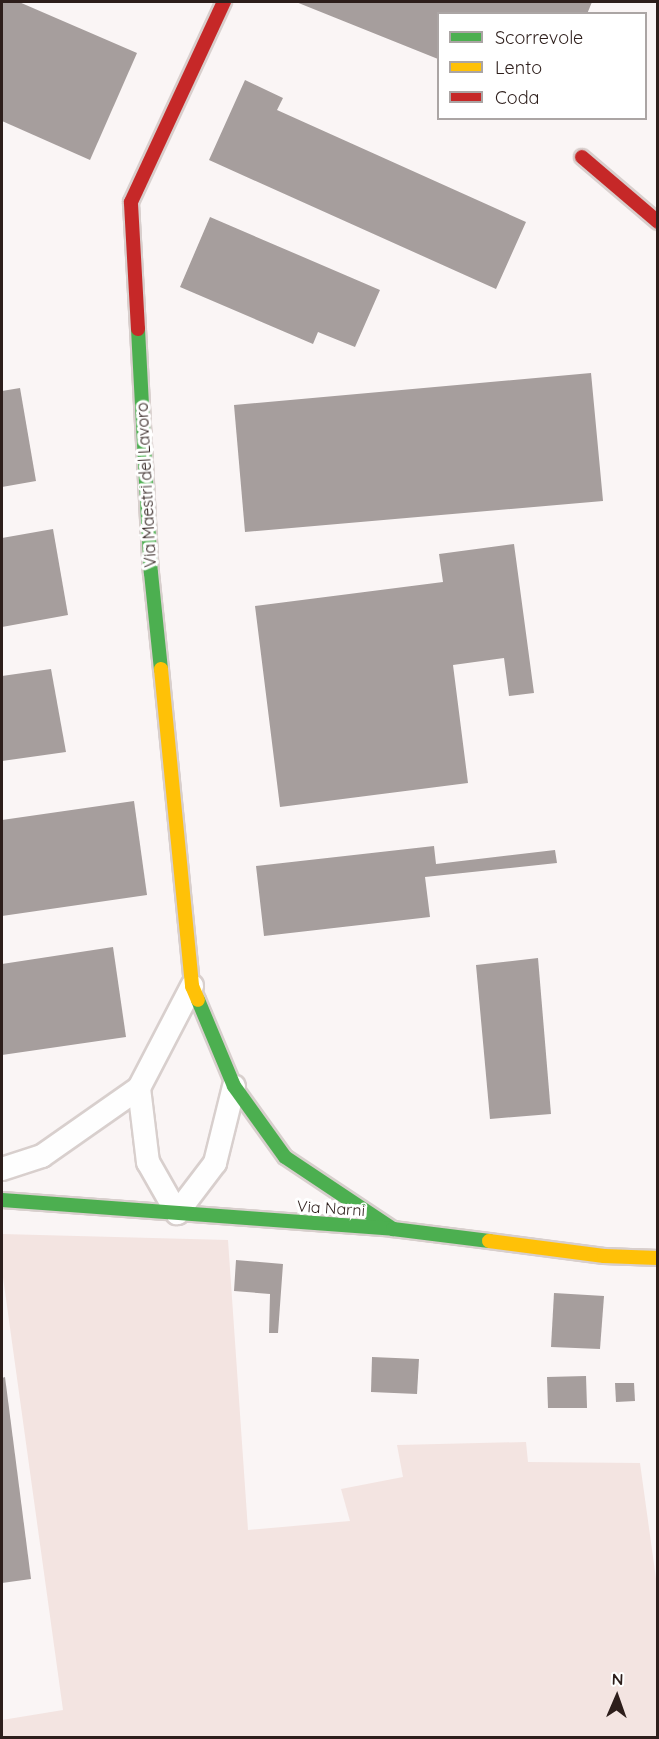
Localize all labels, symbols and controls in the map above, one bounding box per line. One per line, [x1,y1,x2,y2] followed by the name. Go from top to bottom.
[437,12,647,120] legend
[495,26,583,49] text: Scorrevole
[495,56,542,79] text: Lento
[495,86,539,109] text: Coda
[132,402,160,568] street label: Via Maestri del Lavoro
[296,1196,366,1220] street label: Via Narni
[587,1667,647,1727] north arrow
[611,1669,624,1689] text: N

